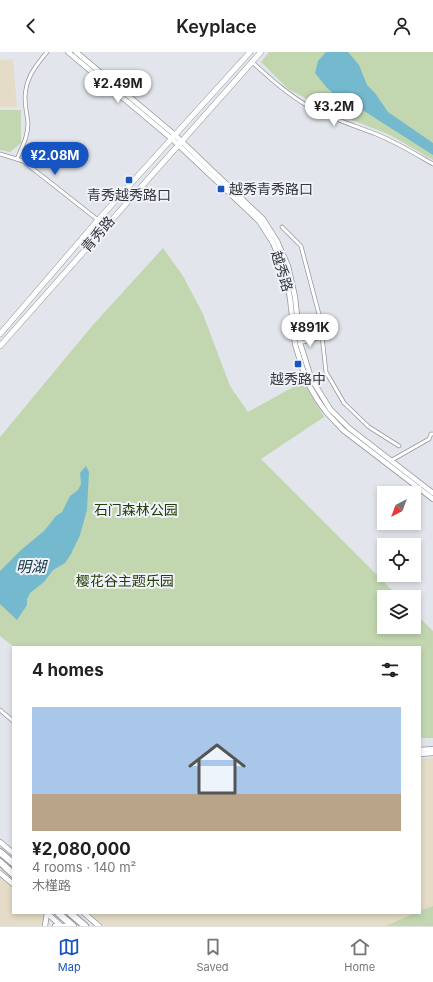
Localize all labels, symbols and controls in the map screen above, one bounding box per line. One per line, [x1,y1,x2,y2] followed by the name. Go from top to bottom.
[20,15,42,37] icon: back
[391,15,413,37] icon: person
[176,16,257,37] text: Keyplace
[85,70,151,104] pin: ¥2.49M
[93,75,143,91] text: ¥2.49M
[306,93,362,127] pin: ¥3.2M
[314,98,354,114] text: ¥3.2M
[22,142,88,176] pin: ¥2.08M
[31,147,79,163] text: ¥2.08M
[124,175,134,185] marker: 青秀越秀路口
[229,180,313,197] place label: 越秀青秀路口
[216,184,226,194] marker: 越秀青秀路口
[87,186,171,203] place label: 青秀越秀路口
[77,212,118,255] street label: 青秀路
[268,248,297,293] street label: 越秀路
[282,314,338,348] pin: ¥891K
[290,319,330,335] text: ¥891K
[293,359,303,369] marker: 越秀路中
[270,370,326,387] place label: 越秀路中
[377,486,421,530] north arrow
[377,486,421,634] map controls
[94,501,178,518] park label: 石门森林公园
[377,538,421,582] button: locate
[16,557,48,576] water label: 明湖
[76,572,174,589] park label: 樱花谷主题乐园
[377,590,421,634] button: layers
[379,659,401,681] icon: filters
[32,660,104,680] text: 4 homes
[181,733,253,805] icon: home
[32,839,131,859] text: ¥2,080,000
[32,859,136,875] text: 4 rooms · 140 m²
[32,877,71,893] text: 木槿路
[58,936,81,974] tab: Map
[196,936,229,974] tab: Saved
[344,936,375,974] tab: Home

